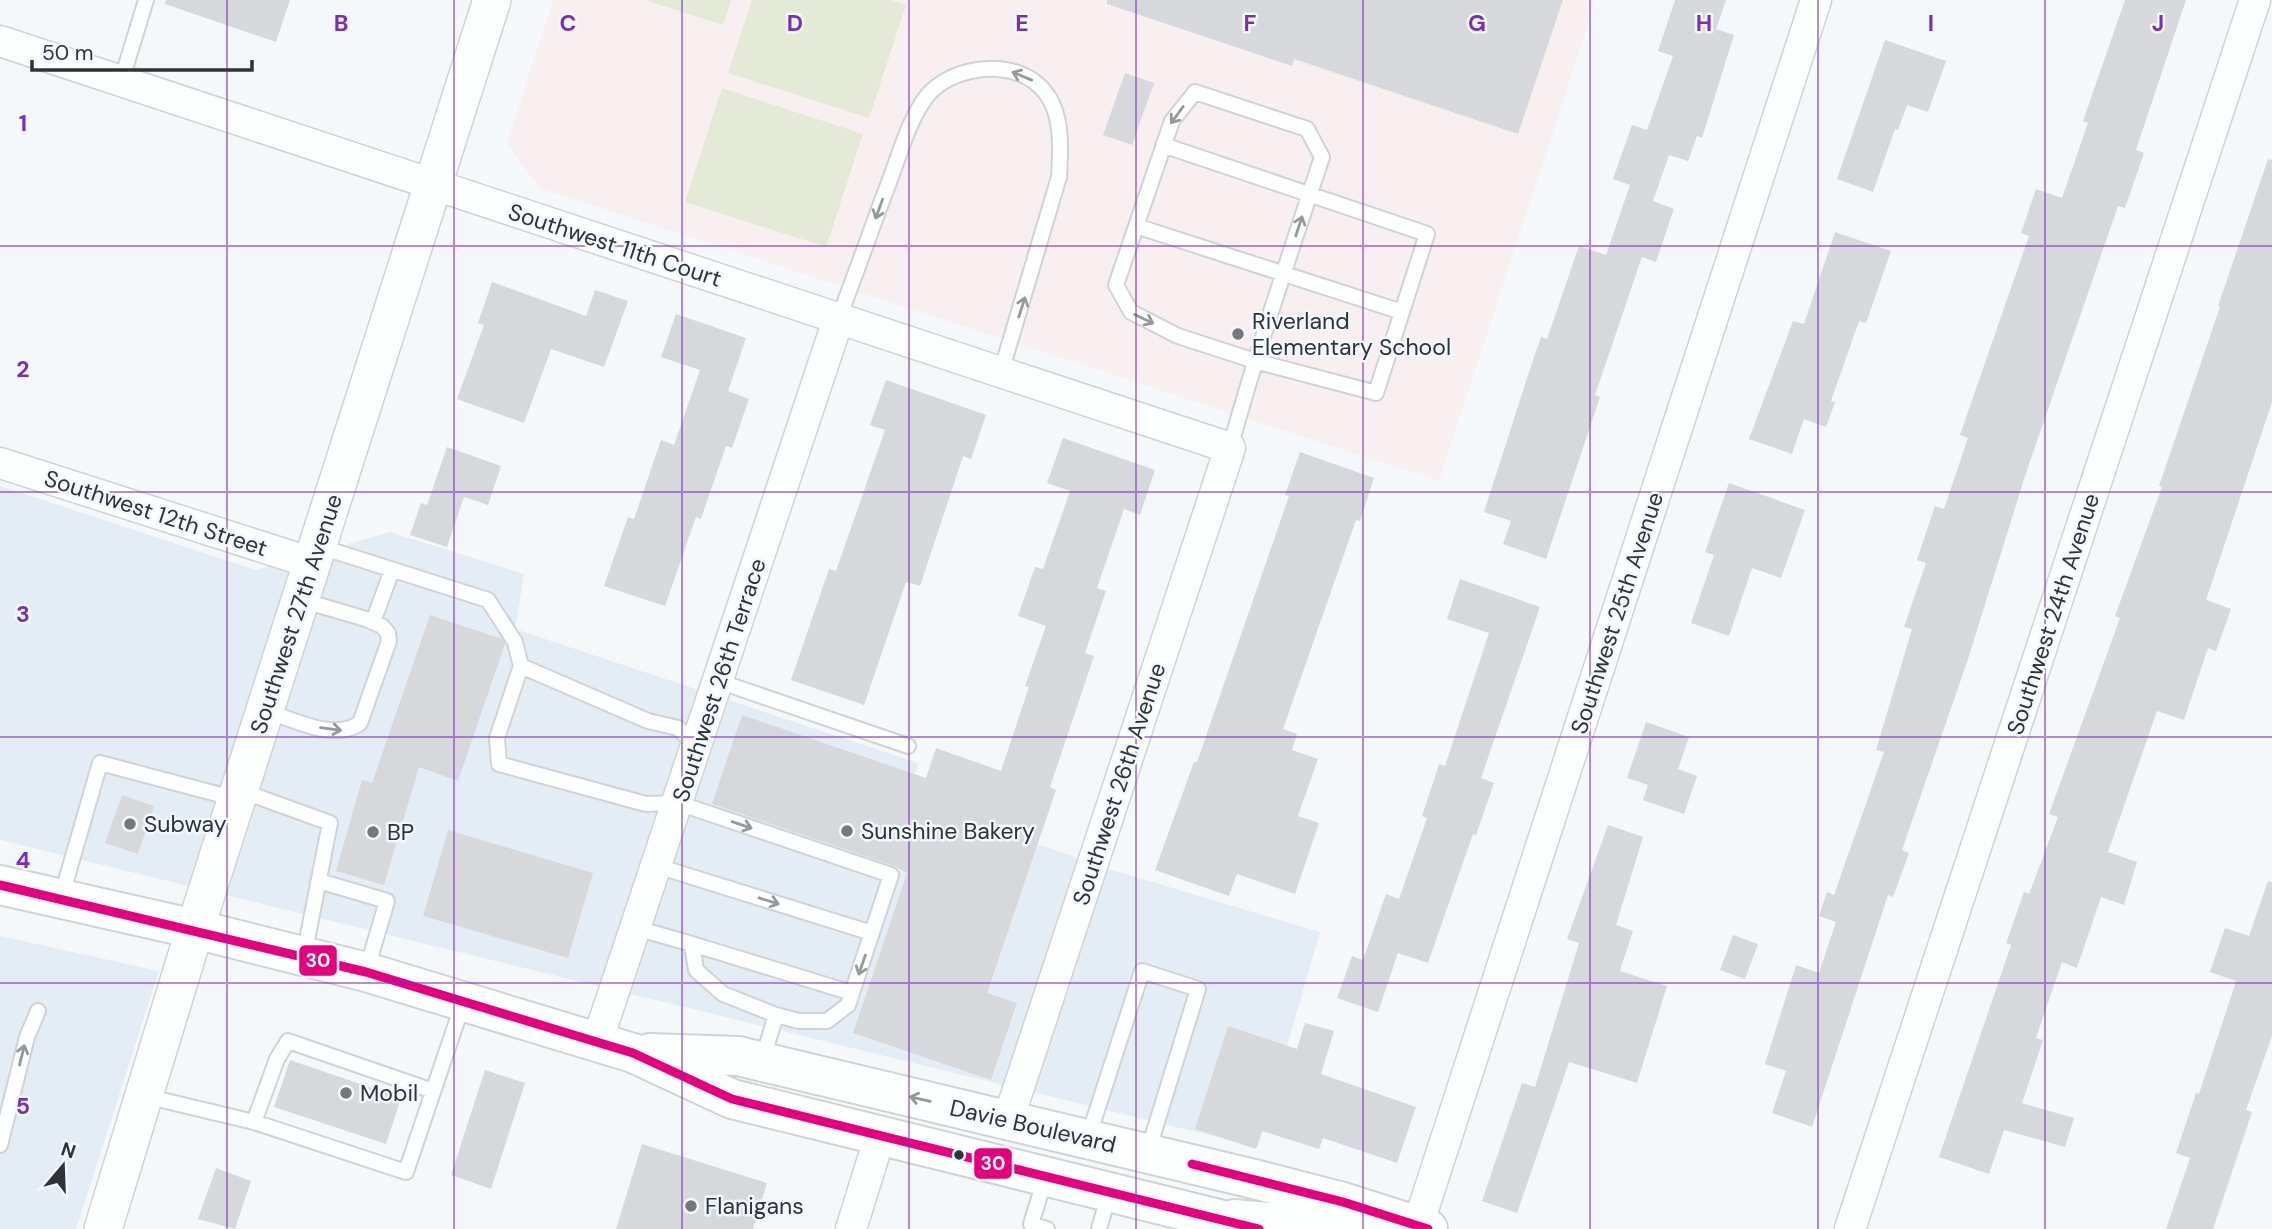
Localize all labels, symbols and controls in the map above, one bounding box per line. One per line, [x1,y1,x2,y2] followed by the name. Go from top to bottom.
[334,8,348,38] text: B
[560,8,576,38] text: C
[787,8,803,38] text: D
[1015,8,1029,38] text: E
[1244,8,1257,38] text: F
[1468,8,1486,38] text: G
[1696,8,1712,38] text: H
[1928,8,1934,38] text: I
[2152,8,2164,38] text: J
[32,28,252,72] scale bar
[42,39,93,67] text: 50 m
[1012,69,1034,82] one-way arrow
[1170,105,1184,124] one-way arrow
[19,108,27,138] text: 1
[505,196,725,294] street label: Southwest 11th Court
[872,197,884,219] one-way arrow
[1294,216,1306,238] one-way arrow
[1016,296,1029,318] one-way arrow
[1252,306,1451,362] place label: Riverland Elementary School
[1133,313,1154,326] one-way arrow
[1230,326,1246,342] marker: Riverland Elementary School
[16,354,30,384] text: 2
[41,463,271,563] street label: Southwest 12th Street
[1564,488,1670,738] street label: Southwest 25th Avenue
[2000,489,2106,739] street label: Southwest 24th Avenue
[243,490,349,738] street label: Southwest 27th Avenue
[665,554,773,806] street label: Southwest 26th Terrace
[16,599,30,629] text: 3
[1066,659,1172,909] street label: Southwest 26th Avenue
[319,722,342,735] one-way arrow
[144,809,227,839] place label: Subway
[122,816,138,832] marker: Subway
[861,816,1035,846] place label: Sunshine Bakery
[387,817,414,847] place label: BP
[731,820,753,832] one-way arrow
[839,823,855,839] marker: Sunshine Bakery
[365,824,381,840] marker: BP
[16,845,31,875] text: 4
[757,895,779,908] one-way arrow
[298,944,338,977] line badge: 30
[306,948,330,973] text: 30
[855,954,868,976] one-way arrow
[16,1044,29,1067] one-way arrow
[360,1078,418,1108] place label: Mobil
[338,1085,354,1101] marker: Mobil
[16,1091,30,1121] text: 5
[909,1092,932,1105] one-way arrow
[947,1092,1119,1160] street label: Davie Boulevard
[28,1131,98,1201] north arrow
[58,1136,79,1164] text: N
[973,1147,1013,1180] line badge: 30
[952,1148,966,1162] unlabelled marker
[981,1151,1005,1176] text: 30
[705,1191,804,1221] place label: Flanigans
[683,1198,699,1214] marker: Flanigans

